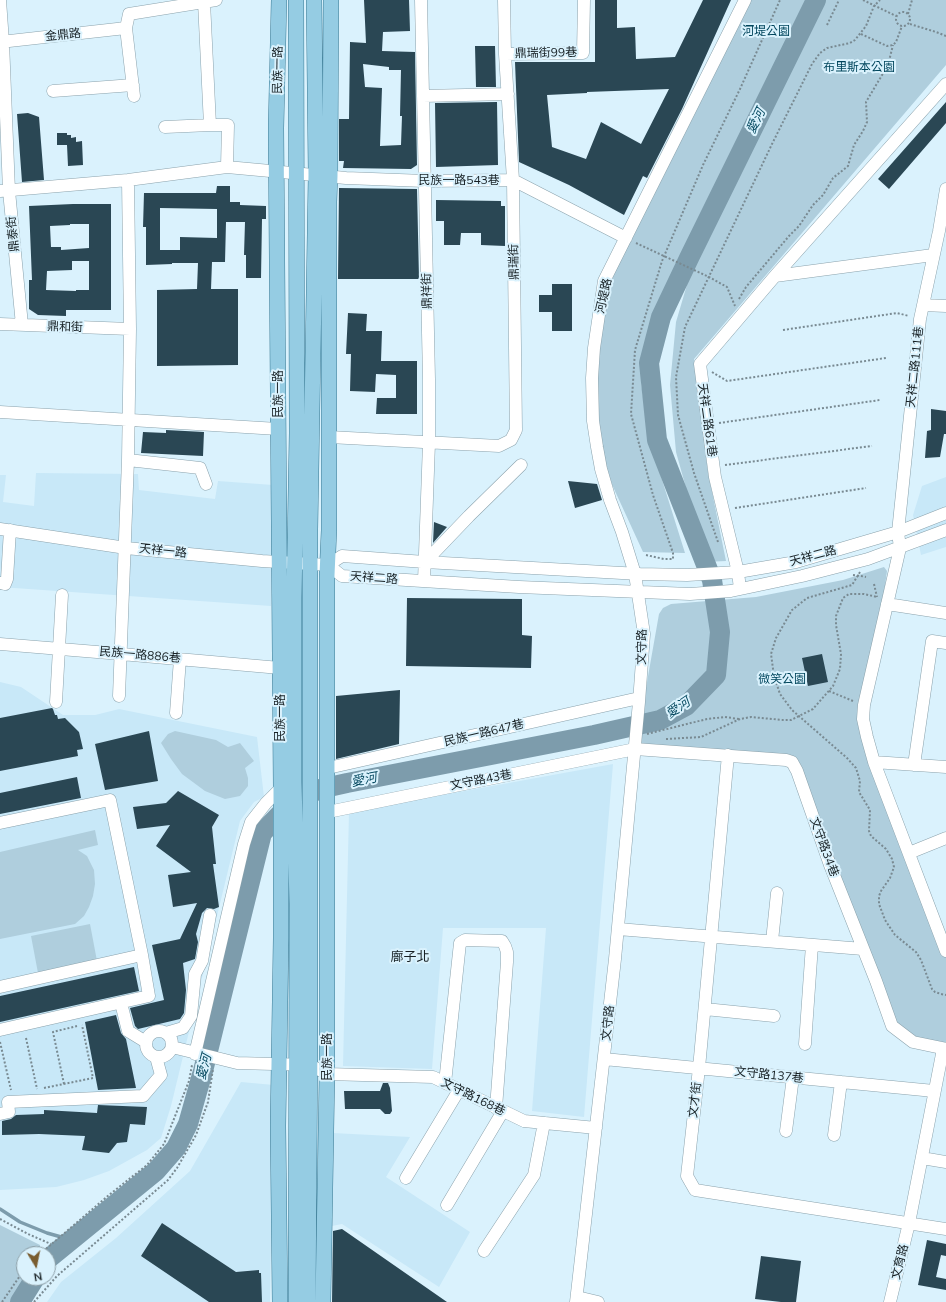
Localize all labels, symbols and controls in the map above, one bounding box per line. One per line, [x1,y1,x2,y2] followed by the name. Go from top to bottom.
[742,24,790,38] park label: 河堤公園
[44,26,82,44] street label: 金鼎路
[515,45,577,61] street label: 鼎瑞街99巷
[270,46,286,94] street label: 民族一路
[823,60,895,74] park label: 布里斯本公園
[743,106,769,136] water label: 愛河
[418,173,500,187] street label: 民族一路543巷
[4,215,22,253] street label: 鼎泰街
[506,244,522,280] street label: 鼎瑞街
[419,273,435,309] street label: 鼎祥街
[593,277,615,315] street label: 河堤路
[47,319,83,335] street label: 鼎和街
[904,326,926,408] street label: 天祥二路111巷
[271,370,285,418] street label: 民族一路
[695,382,719,458] street label: 天祥二路61巷
[138,541,188,561] street label: 天祥一路
[788,543,838,569] street label: 天祥二路
[350,569,398,587] street label: 天祥二路
[634,629,650,665] street label: 文守路
[99,644,181,666] street label: 民族一路886巷
[758,672,806,686] park label: 微笑公園
[273,694,287,742] street label: 民族一路
[663,694,693,722] water label: 愛河
[443,717,525,749] street label: 民族一路647巷
[449,767,513,793] street label: 文守路43巷
[350,770,378,790] water label: 愛河
[807,815,841,879] street label: 文守路34巷
[391,949,429,965] district label: 廍子北
[599,1004,617,1042] street label: 文守路
[320,1033,334,1081] street label: 民族一路
[193,1052,215,1082] water label: 愛河
[734,1064,804,1086] street label: 文守路137巷
[439,1075,507,1119] street label: 文守路168巷
[686,1081,704,1119] street label: 文才街
[889,1243,911,1281] street label: 文育路
[16,1246,56,1286] north arrow
[33,1269,43,1284] text: N

